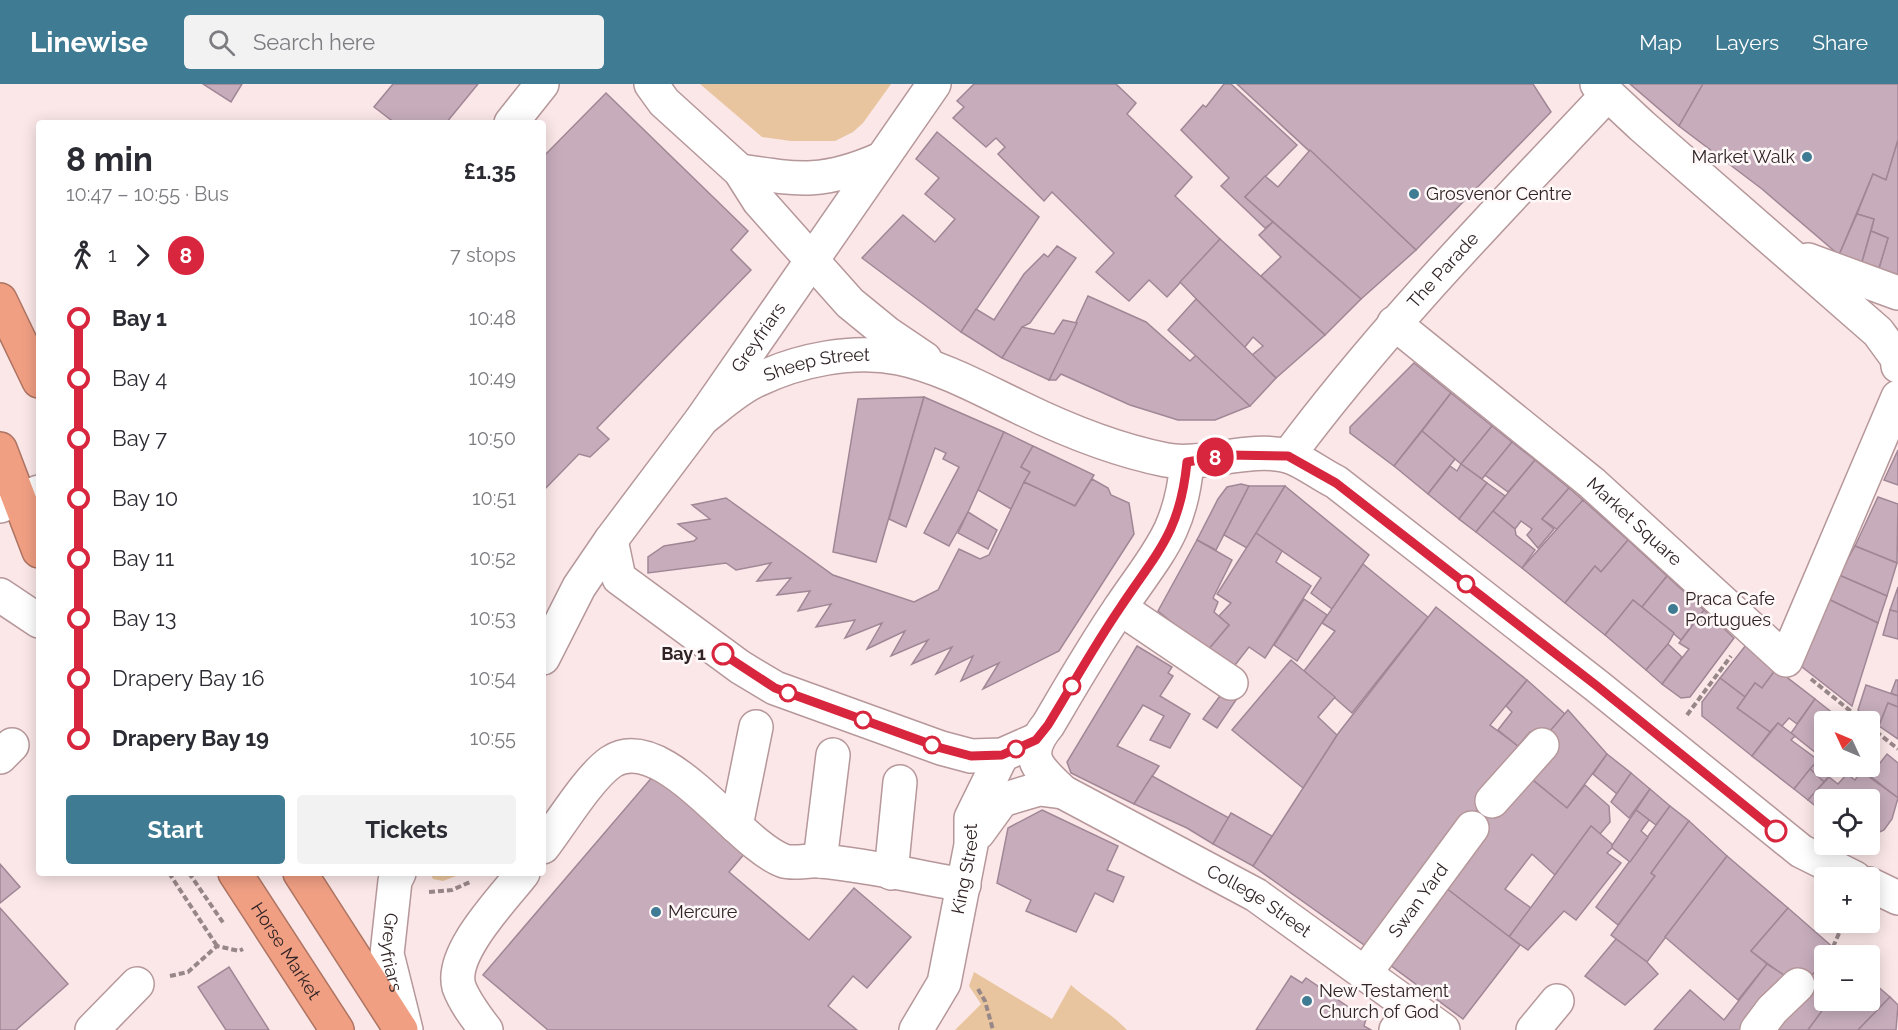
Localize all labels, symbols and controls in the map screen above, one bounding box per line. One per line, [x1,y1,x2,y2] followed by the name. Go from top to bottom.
[184,15,604,69] search box
[30,26,148,59] text: Linewise
[205,26,238,59] icon: search
[253,29,375,55] text: Search here
[1639,30,1682,55] text: Map
[1715,30,1779,55] text: Layers
[1812,30,1868,55] text: Share
[66,140,153,179] text: 8 min
[1692,146,1795,167] place label: Market Walk
[1800,150,1814,164] marker: Market Walk
[464,158,516,184] text: £1.35
[66,182,229,206] text: 10:47 – 10:55 · Bus
[1426,183,1572,204] place label: Grosvenor Centre
[1407,187,1421,201] marker: Grosvenor Centre
[1403,227,1483,312] street label: The Parade
[66,239,99,272] icon: walk
[126,239,159,272] icon: forward
[108,243,117,267] text: 1
[180,243,192,268] text: 8
[450,243,516,267] text: 7 stops
[727,298,790,376] street label: Greyfriars
[112,305,167,331] text: Bay 1
[469,306,516,330] text: 10:48
[760,344,870,386] street label: Sheep Street
[112,365,167,391] text: Bay 4
[469,366,516,390] text: 10:49
[112,425,167,451] text: Bay 7
[468,426,516,450] text: 10:50
[1196,438,1234,476] line badge: 8
[1209,445,1221,470] text: 8
[1583,473,1687,570] street label: Market Square
[112,485,178,511] text: Bay 10
[472,486,516,510] text: 10:51
[112,545,174,571] text: Bay 11
[470,546,516,570] text: 10:52
[1457,575,1475,593] unlabelled marker
[1685,588,1775,630] place label: Praca Cafe Portugues
[1666,602,1680,616] marker: Praca Cafe Portugues
[112,605,176,631] text: Bay 13
[470,606,516,630] text: 10:53
[661,643,706,664] place label: Bay 1
[712,643,734,665] marker: Bay 1
[112,665,264,691] text: Drapery Bay 16
[470,666,516,690] text: 10:54
[1063,677,1081,695] unlabelled marker
[779,684,797,702] unlabelled marker
[854,711,872,729] unlabelled marker
[1814,711,1880,777] north arrow
[1814,711,1880,1011] map controls
[112,725,269,751] text: Drapery Bay 19
[470,726,516,750] text: 10:55
[923,736,941,754] unlabelled marker
[1007,740,1025,758] unlabelled marker
[1814,789,1880,855] button: locate
[66,795,285,864] button: Start
[297,795,516,864] button: Tickets
[1765,820,1787,842] unlabelled marker
[947,823,982,916] street label: King Street
[1384,859,1452,941] street label: Swan Yard
[1203,860,1315,941] street label: College Street
[1814,867,1880,933] button: +
[247,898,325,1003] street label: Horse Market
[668,901,738,922] place label: Mercure
[649,905,663,919] marker: Mercure
[377,912,407,994] street label: Greyfriars
[1814,945,1880,1011] button: −
[1319,980,1449,1022] place label: New Testament Church of God
[1300,994,1314,1008] marker: New Testament Church of God

